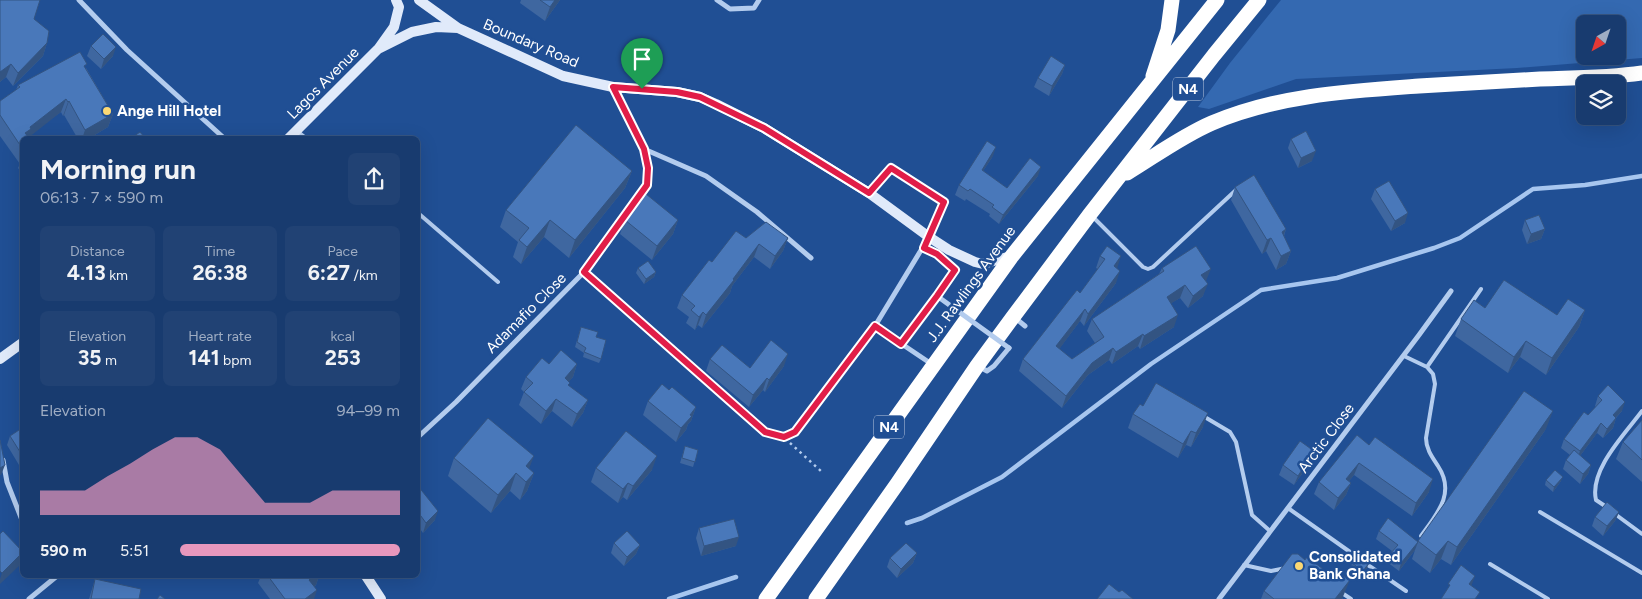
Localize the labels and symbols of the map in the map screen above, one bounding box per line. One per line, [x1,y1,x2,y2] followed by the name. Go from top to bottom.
[480,15,582,71] street label: Boundary Road
[1576,15,1626,65] north arrow
[621,38,663,89] pin
[283,43,363,123] street label: Lagos Avenue
[1173,78,1203,100] road number: N4
[117,102,221,120] place label: Ange Hill Hotel
[101,105,113,117] marker: Ange Hill Hotel
[923,222,1019,346] street label: J.J. Rawlings Avenue
[482,269,570,357] street label: Adamafio Close
[1294,400,1358,476] street label: Arctic Close
[874,416,904,438] road number: N4
[1309,548,1401,583] place label: Consolidated Bank Ghana
[1293,560,1305,572] marker: Consolidated Bank Ghana

